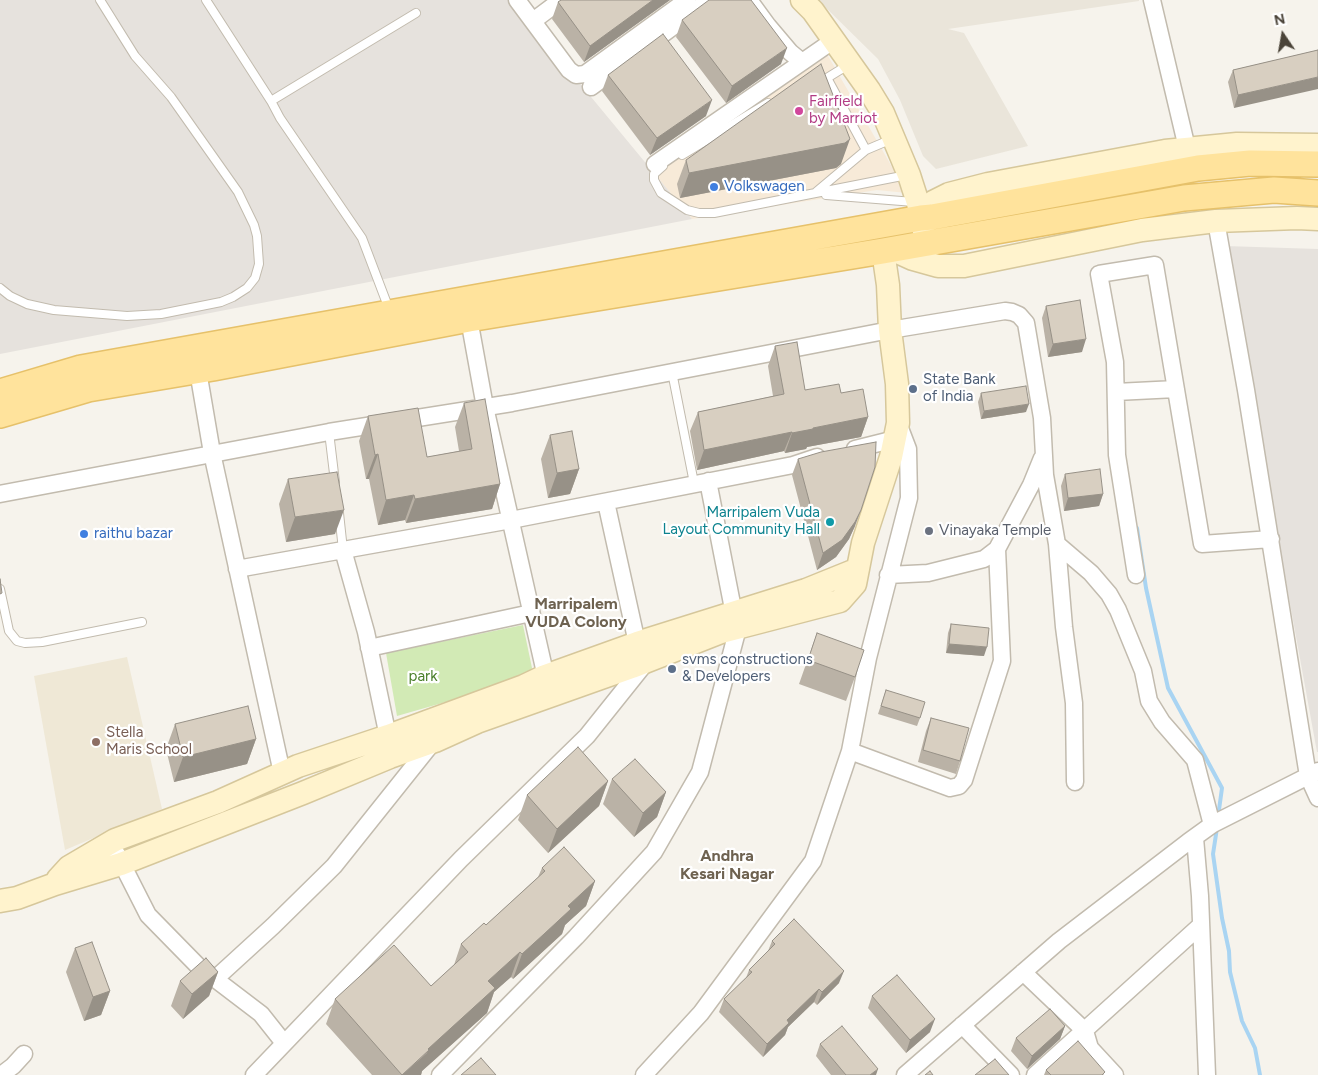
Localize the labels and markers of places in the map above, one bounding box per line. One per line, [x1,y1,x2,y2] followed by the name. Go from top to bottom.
[809,93,878,128] place label: Fairfield by Marriot
[793,105,805,117] marker: Fairfield by Marriot
[724,178,805,196] place label: Volkswagen
[708,181,720,193] marker: Volkswagen
[923,371,995,406] place label: State Bank of India
[907,383,919,395] marker: State Bank of India
[662,504,820,539] place label: Marripalem Vuda Layout Community Hall
[824,516,836,528] marker: Marripalem Vuda Layout Community Hall
[939,522,1051,540] place label: Vinayaka Temple
[94,525,173,543] place label: raithu bazar
[923,525,935,537] marker: Vinayaka Temple
[78,528,90,540] marker: raithu bazar
[682,651,813,686] place label: svms constructions & Developers
[666,663,678,675] marker: svms constructions & Developers
[106,724,192,759] place label: Stella Maris School
[90,736,102,748] marker: Stella Maris School

